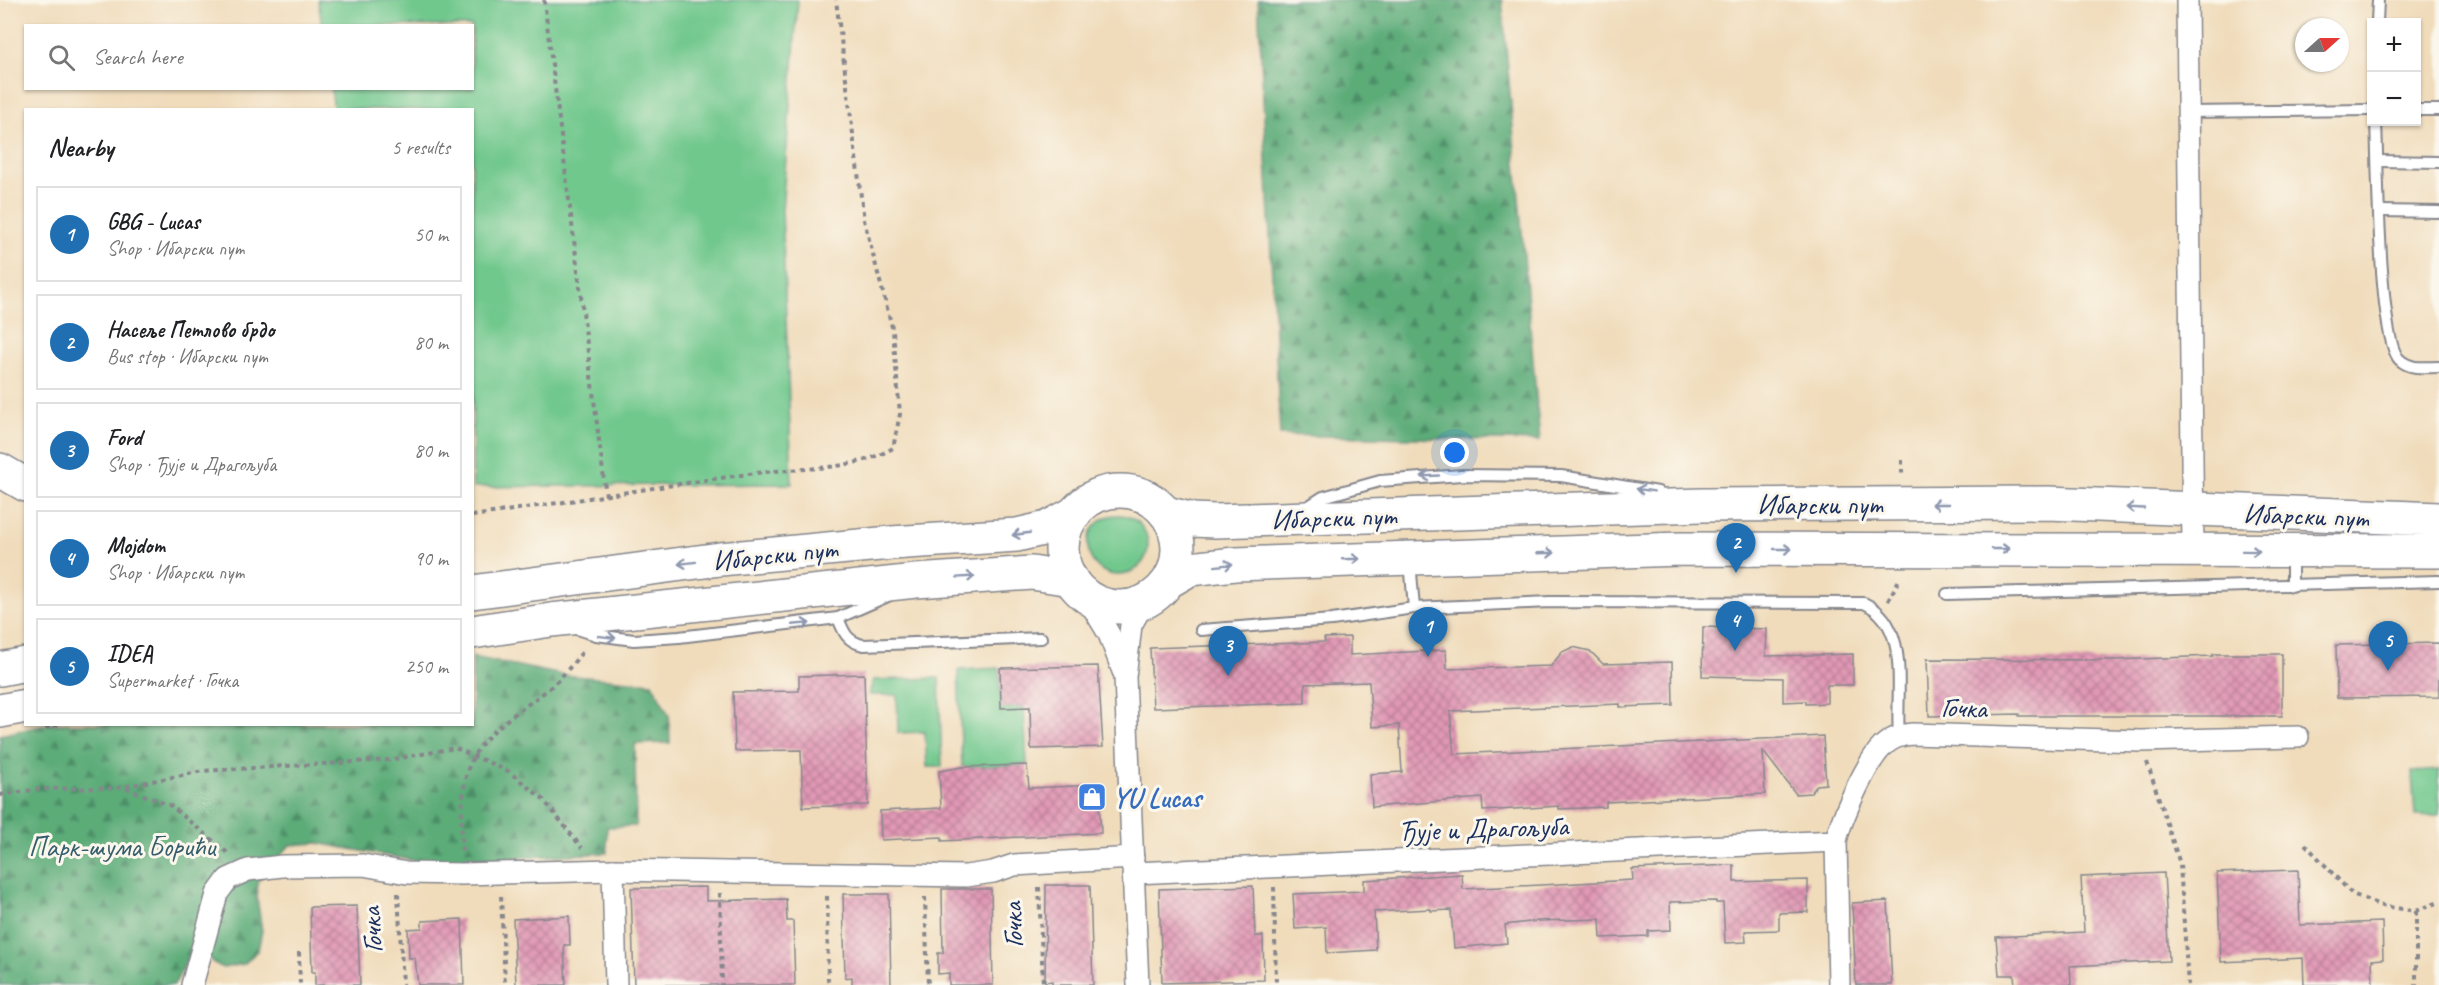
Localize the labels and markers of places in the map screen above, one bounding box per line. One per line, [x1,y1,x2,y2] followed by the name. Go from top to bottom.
[1716,524,1756,573] pin: 2
[1716,602,1754,651] pin: 4
[1408,608,1448,657] pin: 1
[2368,622,2408,671] pin: 5
[1208,626,1248,676] pin: 3
[1113,780,1204,815] place label: YU Lucas
[1076,781,1108,813] shop icon: YU Lucas

